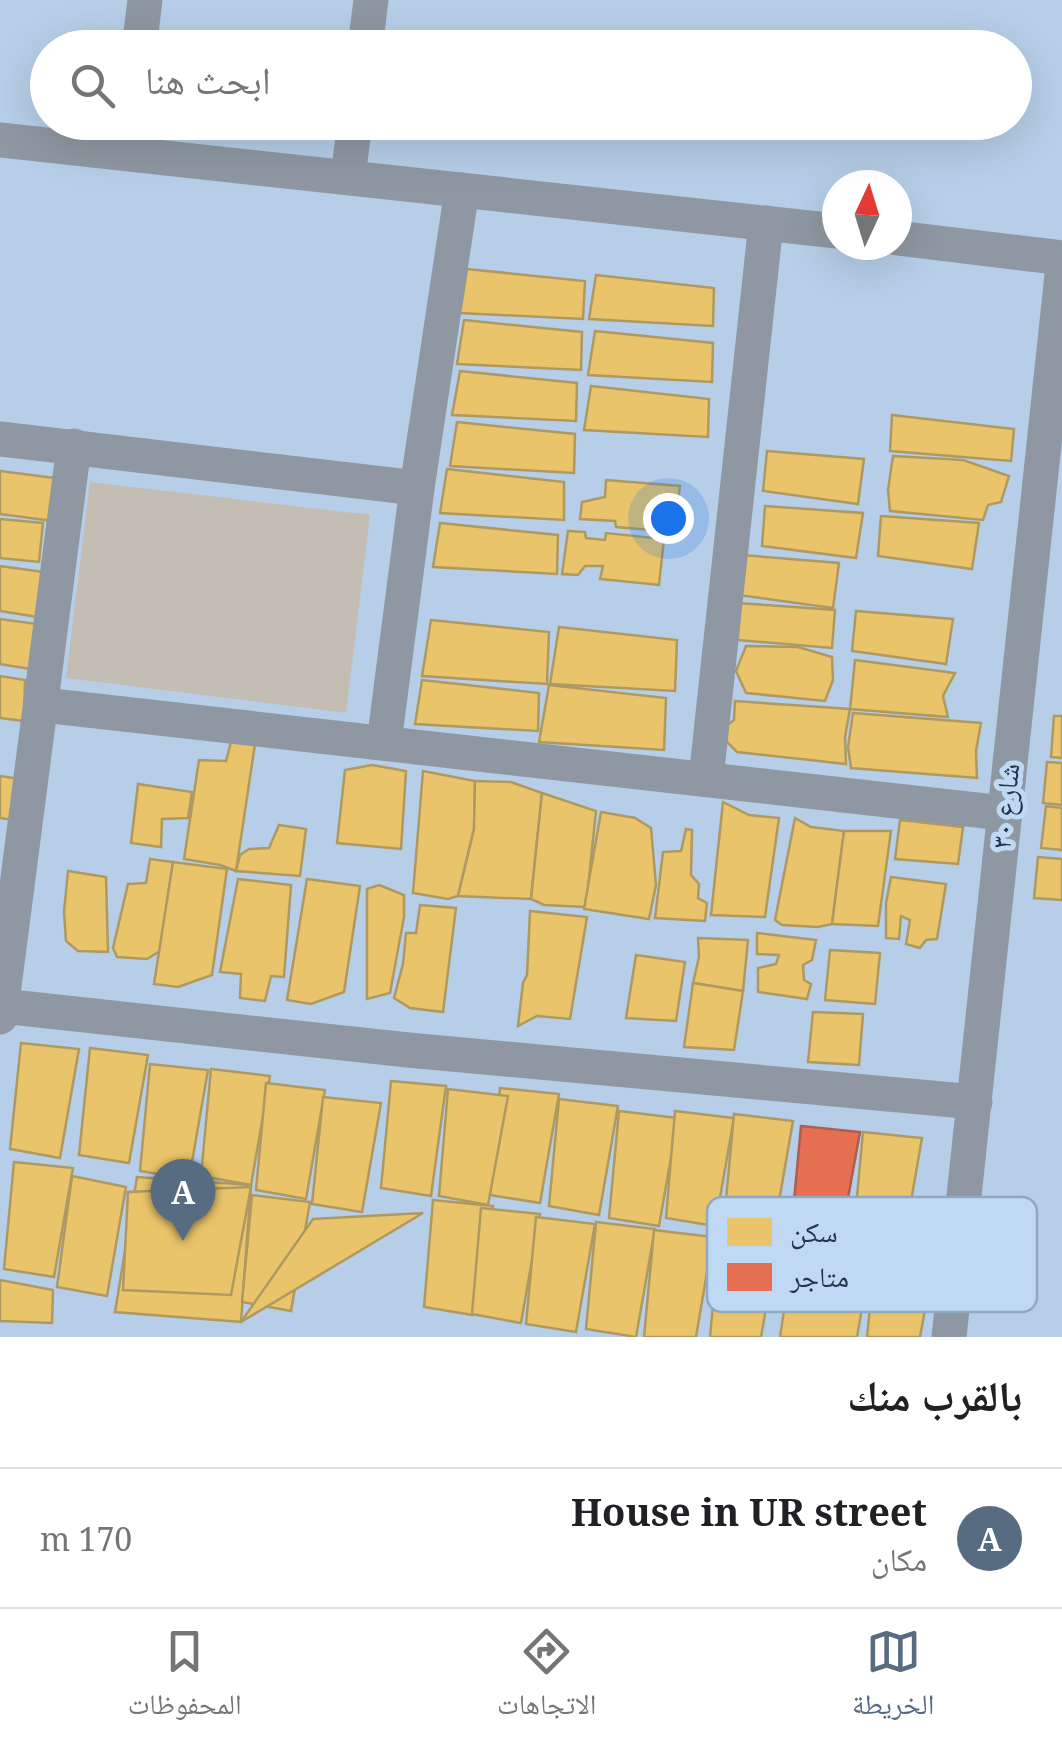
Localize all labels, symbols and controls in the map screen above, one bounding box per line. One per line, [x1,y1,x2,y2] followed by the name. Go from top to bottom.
[30,30,1032,140] search box
[145,53,271,105] text: ابحث هنا
[65,58,120,113] icon: search
[822,170,912,260] north arrow
[643,493,694,544] your location
[981,761,1027,851] street label: شارع ٣٠
[150,1158,216,1241] pin: A
[707,1197,1037,1312] legend
[790,1212,838,1250] text: سكن
[789,1257,849,1295] text: متاجر
[847,1366,1022,1423] text: بالقرب منك
[571,1485,927,1537] text: House in UR street
[40,1517,132,1560] text: 170 m
[977,1517,1002,1560] text: A
[871,1537,927,1580] text: مكان
[128,1624,242,1732] tab: المحفوظات
[497,1624,596,1732] tab: الاتجاهات
[852,1624,934,1732] tab: الخريطة

